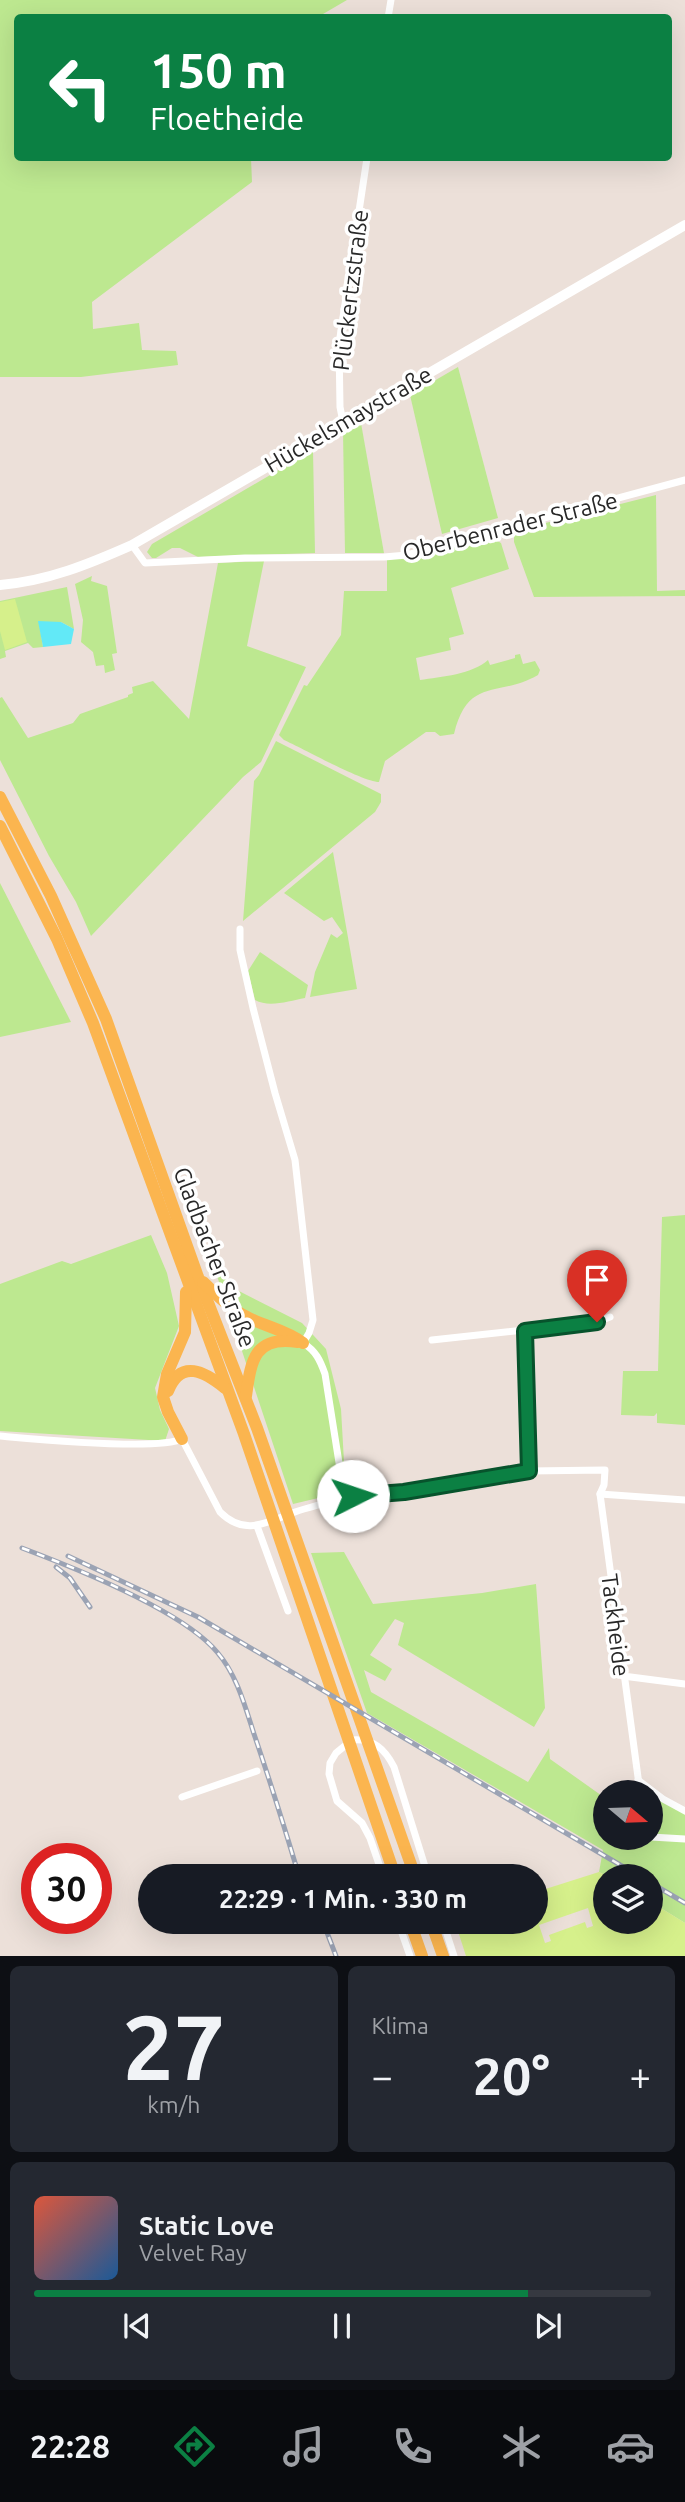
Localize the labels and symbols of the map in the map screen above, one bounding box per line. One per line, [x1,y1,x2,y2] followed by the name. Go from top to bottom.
[328,208,372,372] street label: Plückertzstraße
[260,361,436,477] street label: Hückelsmaystraße
[400,487,620,565] street label: Oberbenrader Straße
[169,1164,261,1350] street label: Gladbacher Straße
[567,1250,627,1322] pin
[316,1459,390,1533] position arrow
[597,1572,635,1678] street label: Tackheide
[593,1780,663,1850] north arrow
[21,1843,112,1934] speed limit sign: 30

